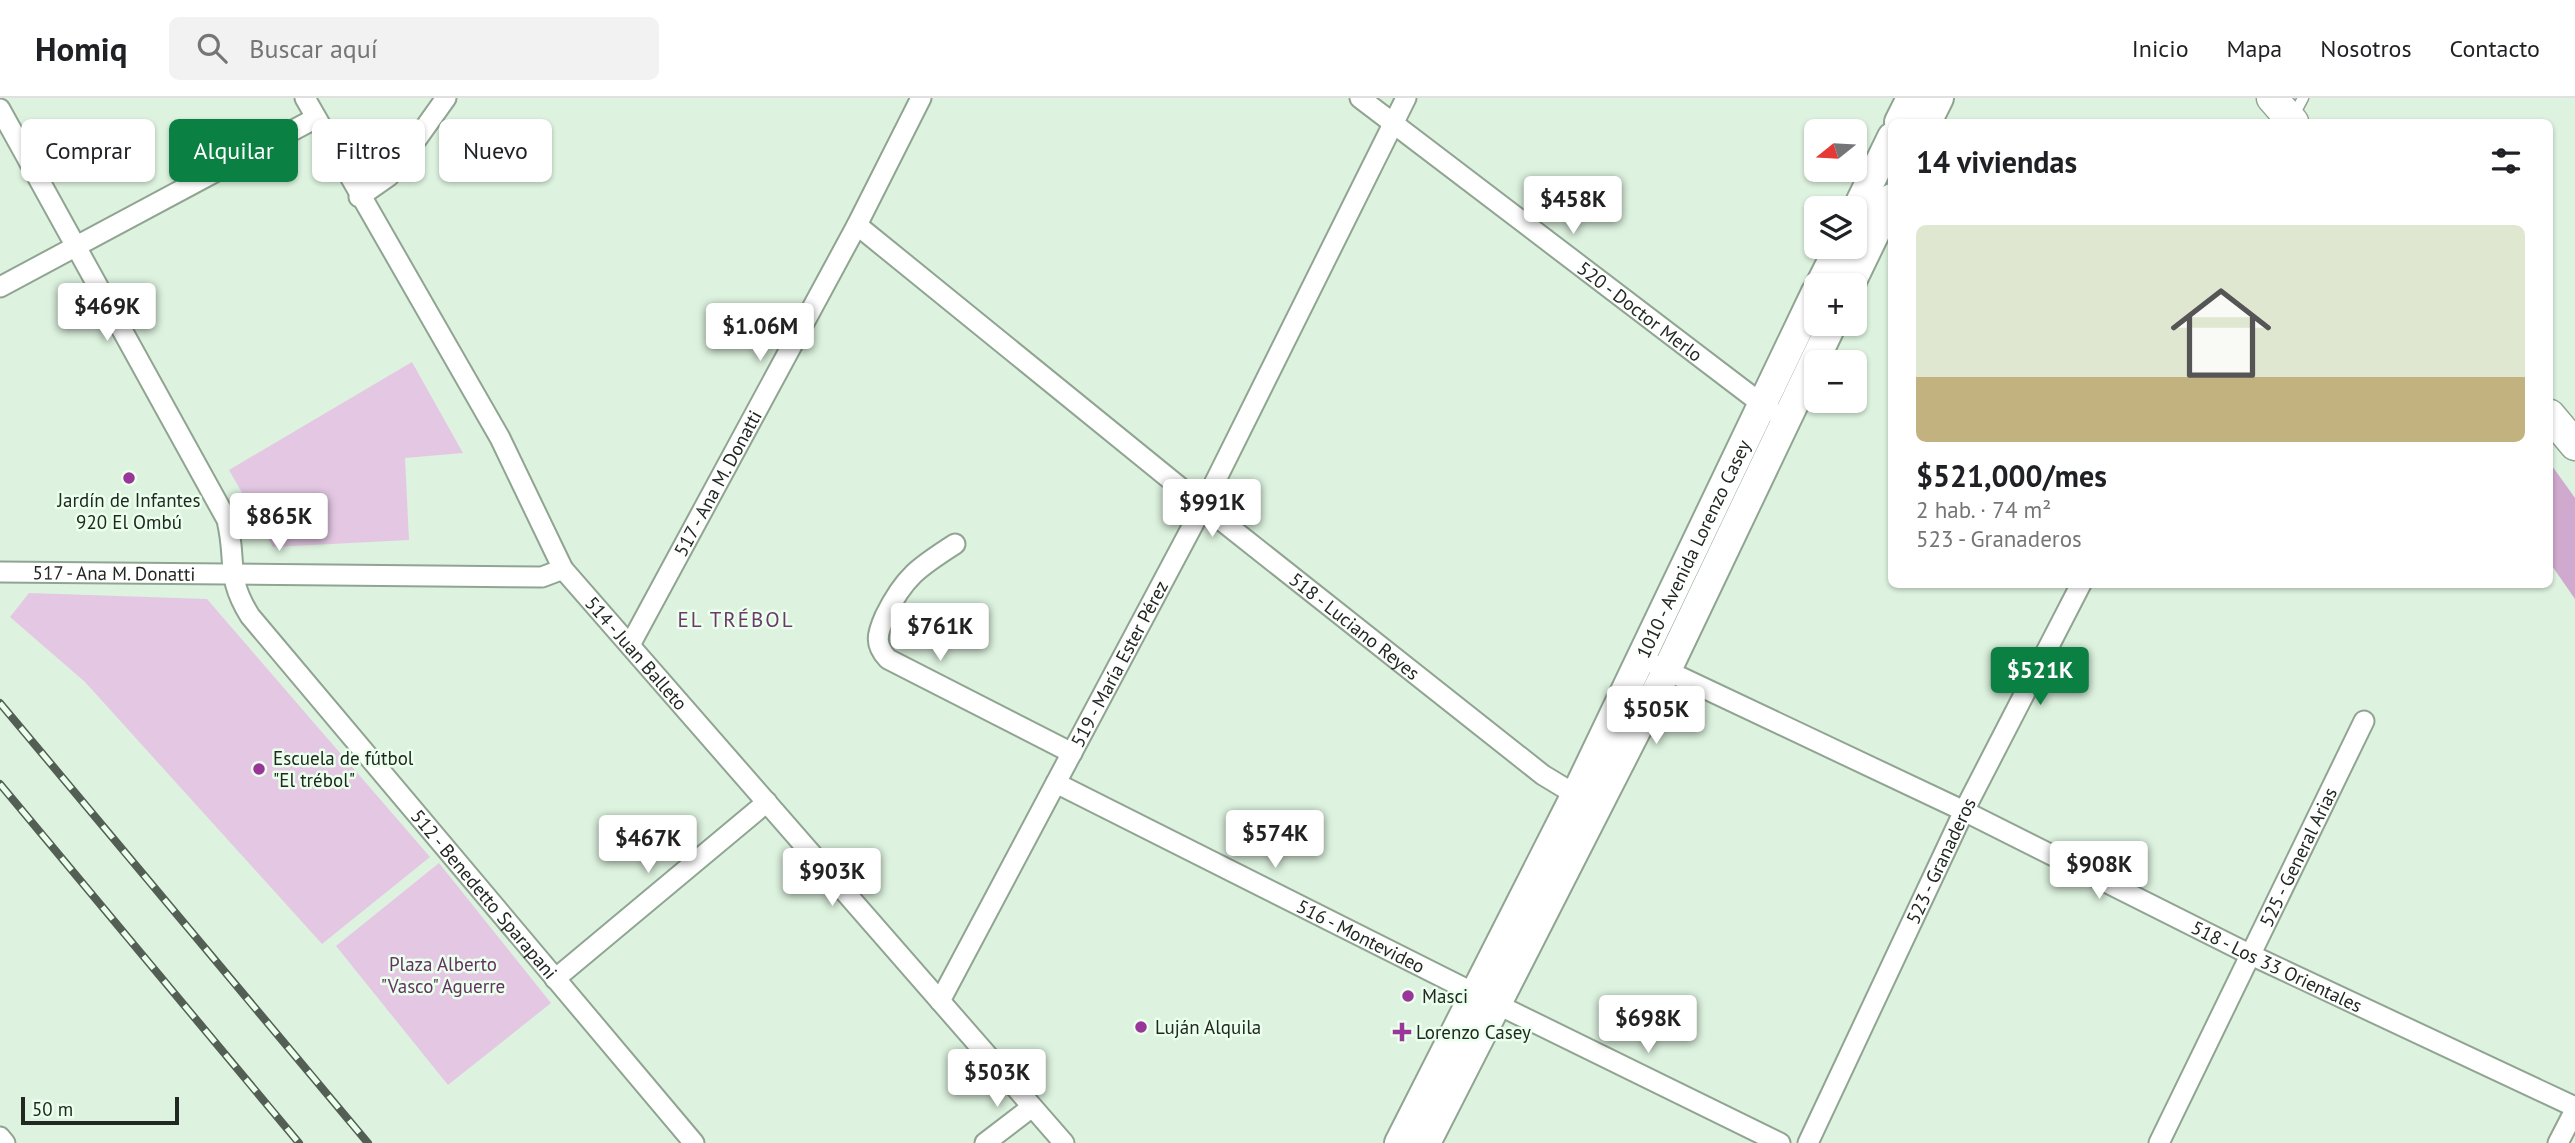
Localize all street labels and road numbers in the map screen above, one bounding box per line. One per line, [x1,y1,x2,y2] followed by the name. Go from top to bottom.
[1573,256,1707,367] street label: 520 - Doctor Merlo
[668,406,767,560] street label: 517 - Ana M. Donatti
[1631,436,1756,662] street label: 1010 - Avenida Lorenzo Casey
[33,560,195,586] street label: 517 - Ana M. Donatti
[1285,567,1425,685] street label: 518 - Luciano Reyes
[1065,576,1173,751] street label: 519 - María Ester Pérez
[580,591,693,715] street label: 514 - Juan Balleto
[2254,783,2342,931] street label: 525 - General Arias
[1901,793,1981,928] street label: 523 - Granaderos
[406,804,563,984] street label: 512 - Benedetto Sparapani
[1293,894,1429,978] street label: 516 - Montevideo
[2187,915,2366,1017] street label: 518 - Los 33 Orientales

